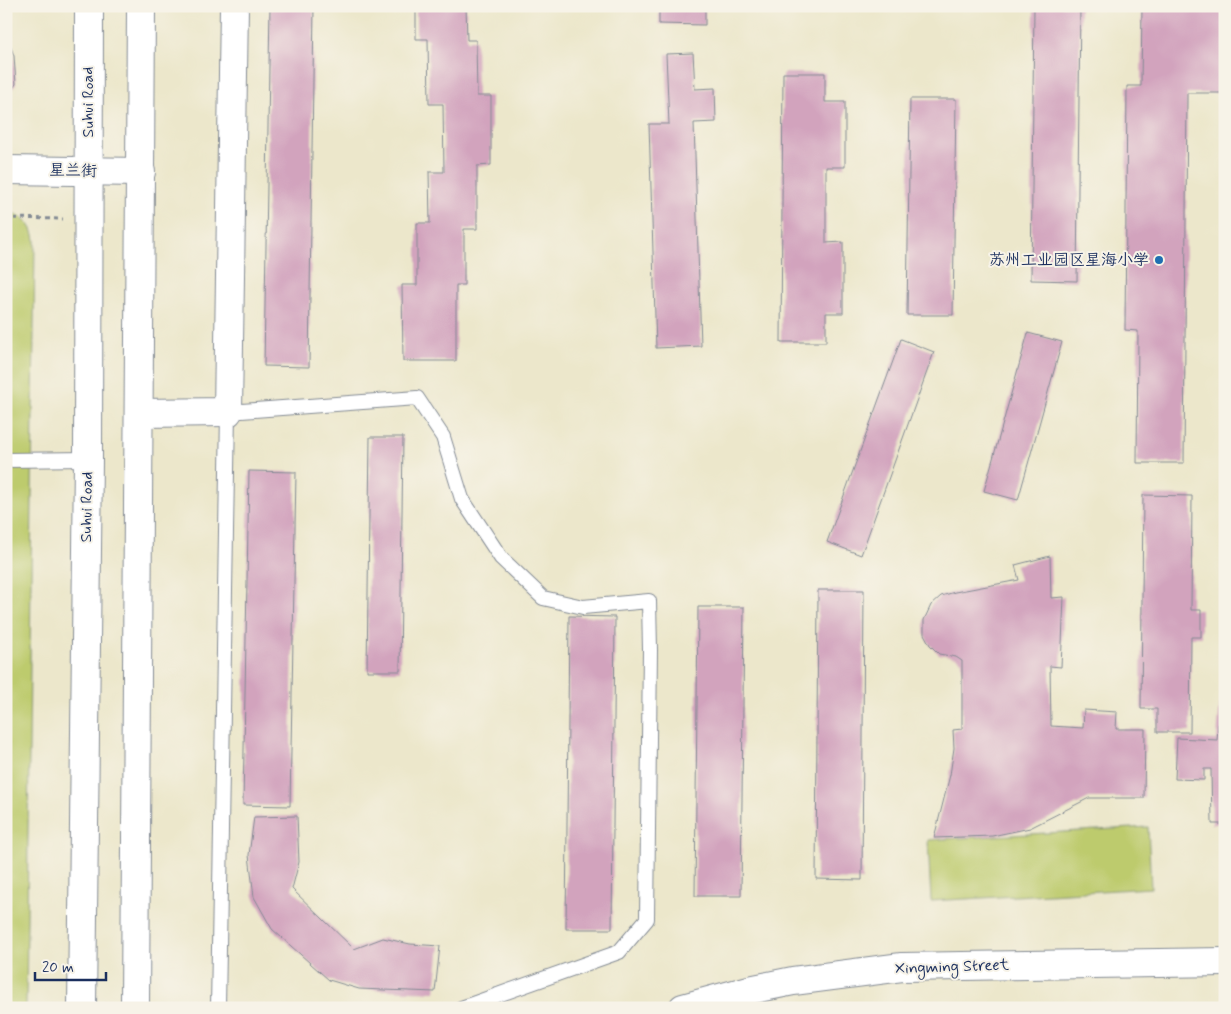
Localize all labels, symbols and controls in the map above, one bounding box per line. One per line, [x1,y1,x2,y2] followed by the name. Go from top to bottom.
[78,67,99,137] street label: Suhui Road
[49,160,97,182] street label: 星兰街
[989,250,1149,271] place label: 苏州工业园区星海小学
[1153,254,1165,266] marker: 苏州工业园区星海小学
[76,471,98,543] street label: Suhui Road
[35,949,106,981] scale bar
[895,954,1010,980] street label: Xingming Street
[42,958,74,978] text: 20 m

